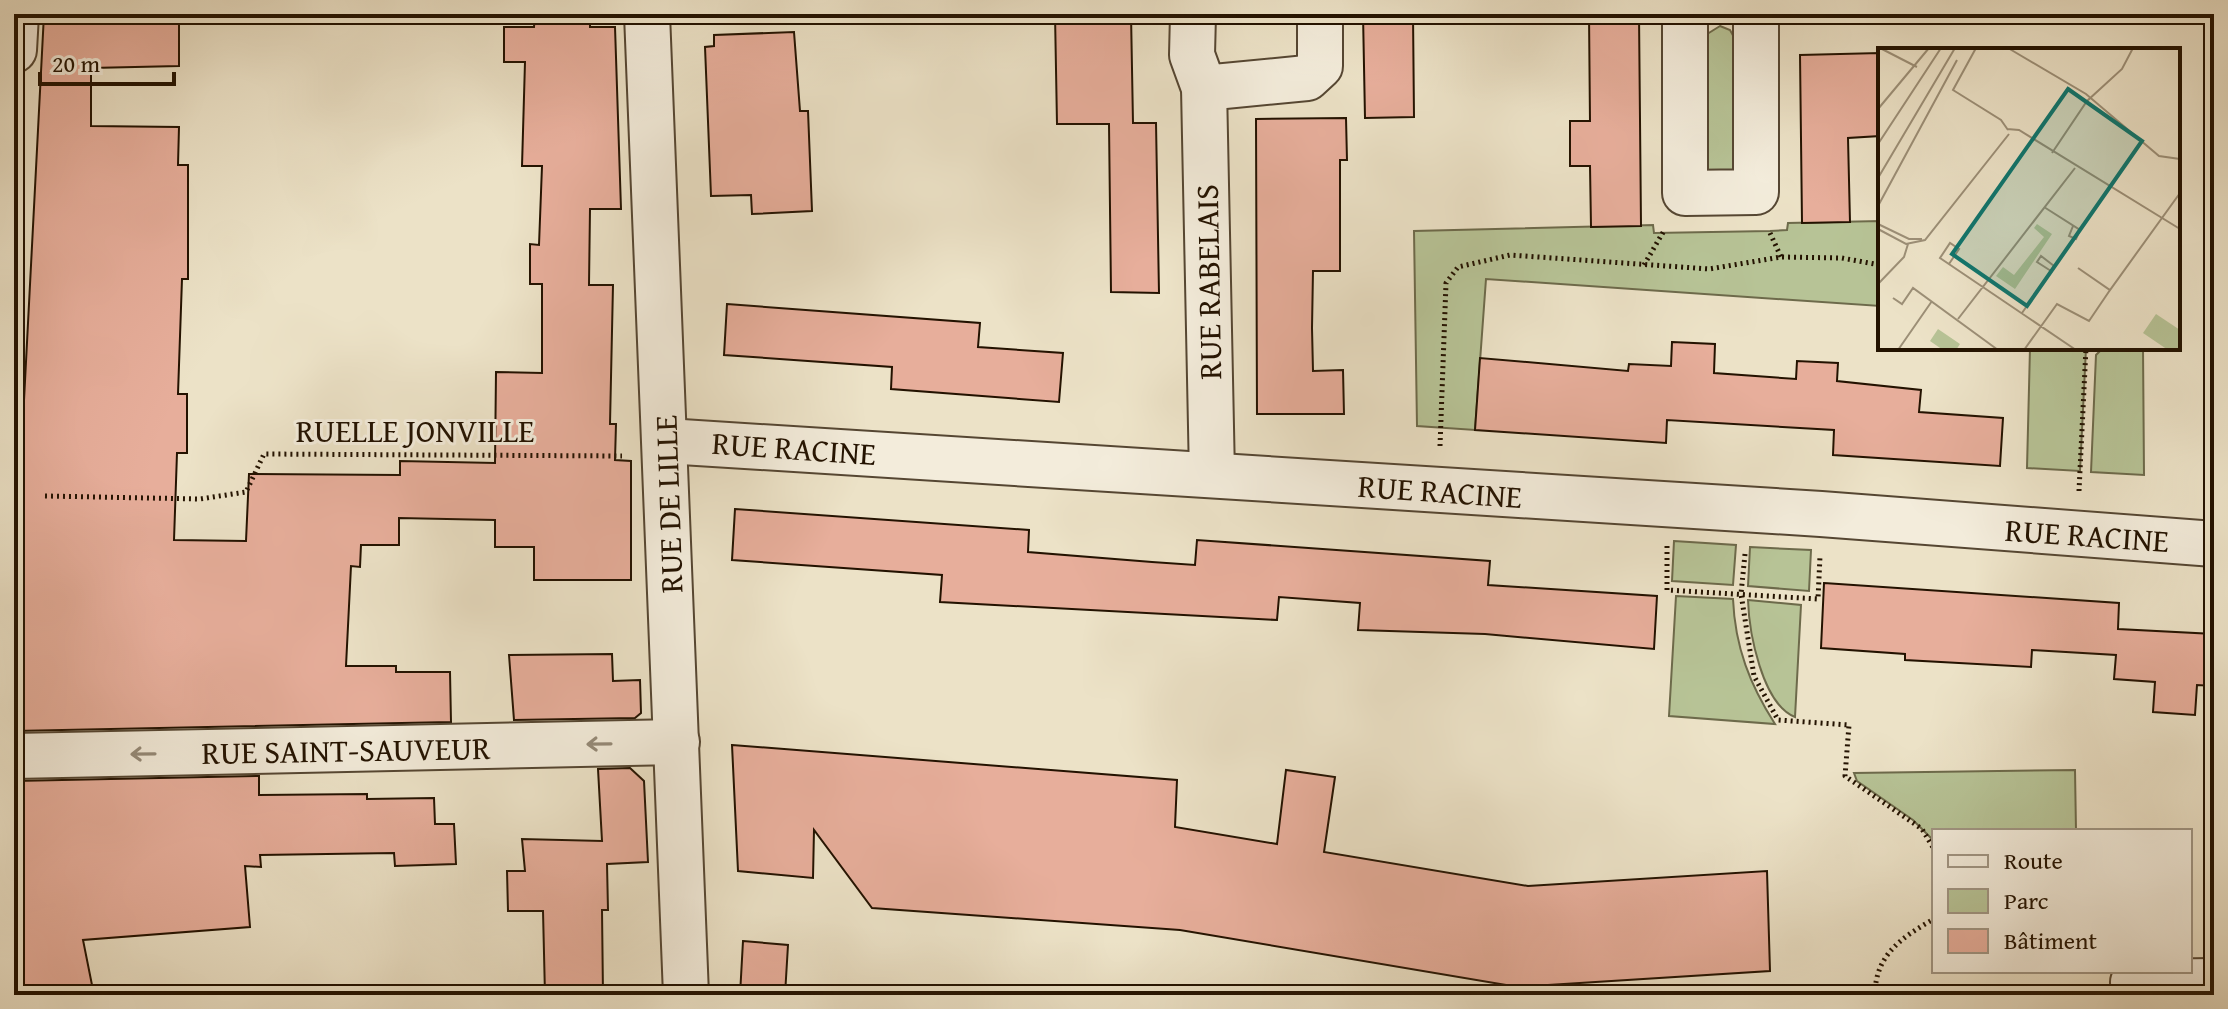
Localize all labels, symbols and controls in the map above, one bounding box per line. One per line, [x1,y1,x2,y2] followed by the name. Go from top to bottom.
[40,36,174,86] scale bar
[52,46,100,81] text: 20 m
[1878,48,2180,350] inset map
[1183,184,1233,380] street label: RUE RABELAIS
[296,407,534,454] street label: RUELLE JONVILLE
[641,414,695,594] street label: RUE DE LILLE
[710,419,878,477] street label: RUE RACINE
[1356,462,1524,520] street label: RUE RACINE
[2003,506,2171,564] street label: RUE RACINE
[201,724,491,776] street label: RUE SAINT-SAUVEUR
[586,736,613,752] one-way arrow
[130,746,157,762] one-way arrow
[1932,829,2192,973] legend
[2004,843,2063,878] text: Route
[2004,883,2049,918] text: Parc
[2004,923,2098,958] text: Bâtiment

